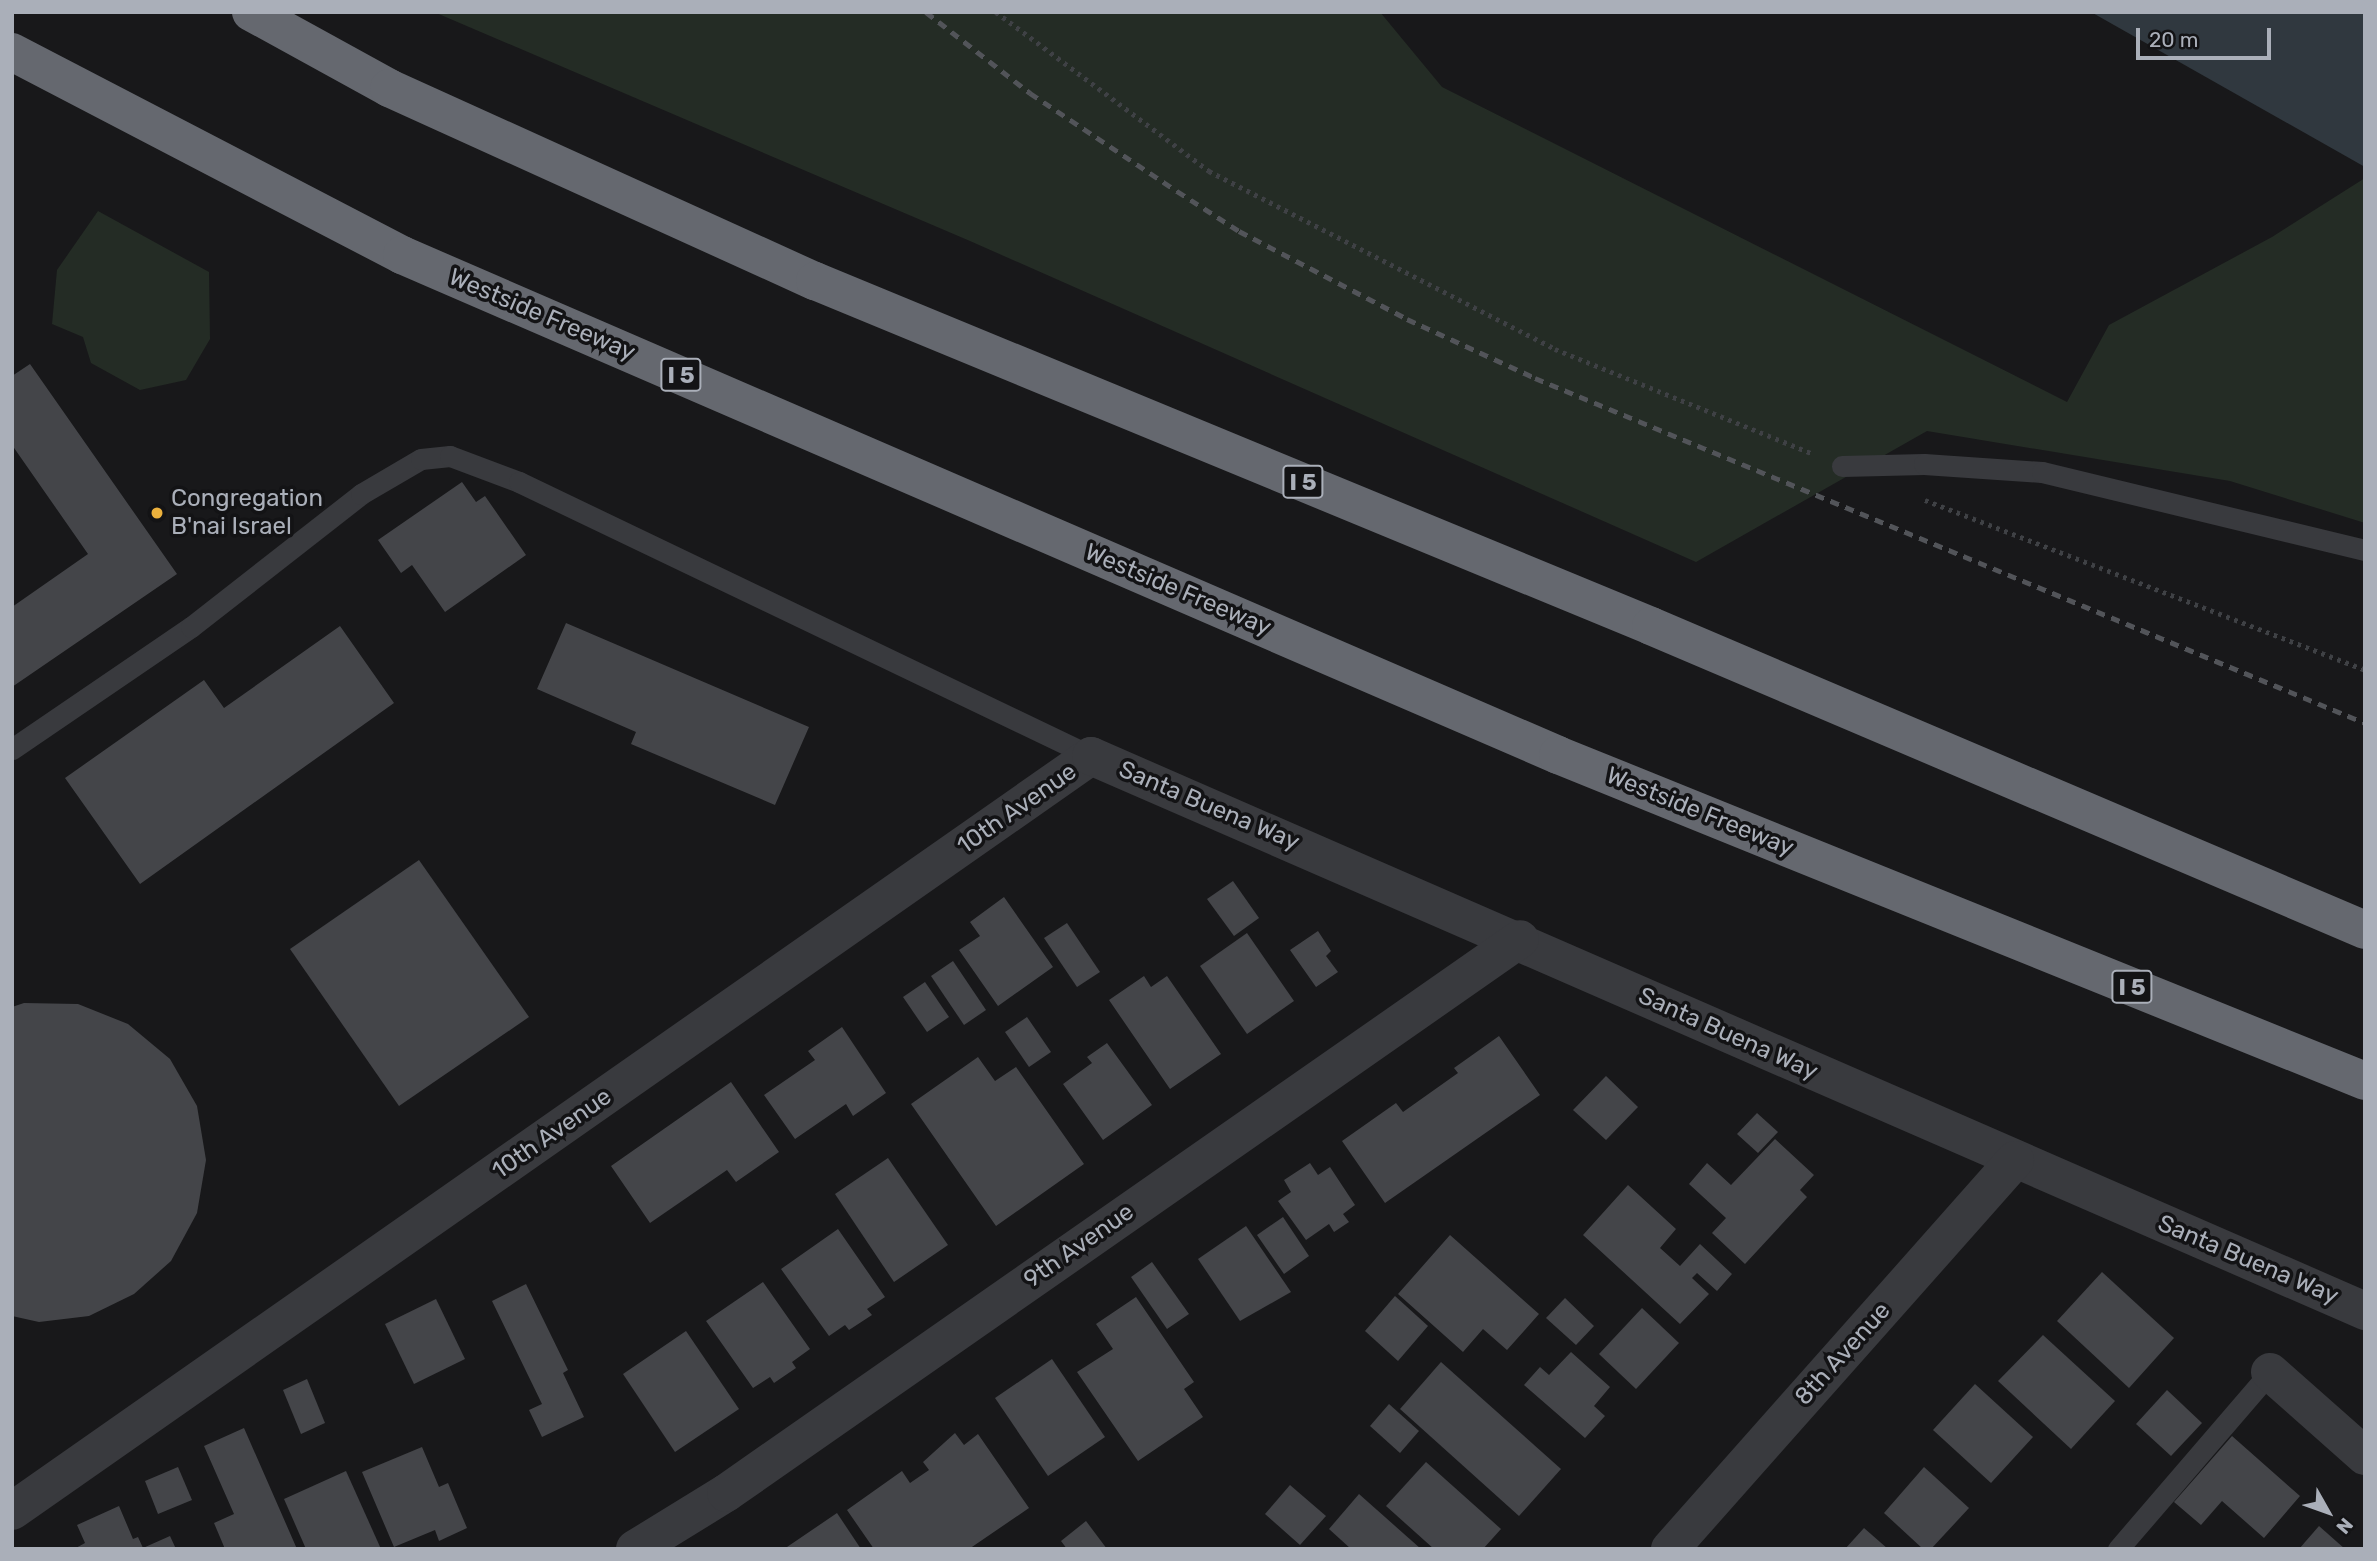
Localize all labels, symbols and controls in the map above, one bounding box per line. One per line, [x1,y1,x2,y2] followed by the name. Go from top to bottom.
[2139,14,2274,58] scale bar
[2149,27,2198,52] text: 20 m
[444,263,640,367] street label: Westside Freeway
[660,356,702,394] road number: I 5
[1282,462,1324,502] road number: I 5
[171,485,323,541] place label: Congregation B'nai Israel
[149,505,165,521] marker: Congregation B'nai Israel
[1080,538,1276,642] street label: Westside Freeway
[1114,755,1304,857] street label: Santa Buena Way
[952,757,1082,861] street label: 10th Avenue
[1602,761,1798,863] street label: Westside Freeway
[2111,968,2153,1006] road number: I 5
[1634,981,1822,1087] street label: Santa Buena Way
[487,1082,617,1186] street label: 10th Avenue
[1018,1197,1140,1295] street label: 9th Avenue
[2153,1209,2343,1311] street label: Santa Buena Way
[1789,1296,1897,1412] street label: 8th Avenue
[2293,1477,2363,1547] north arrow
[2331,1513,2358,1538] text: N

